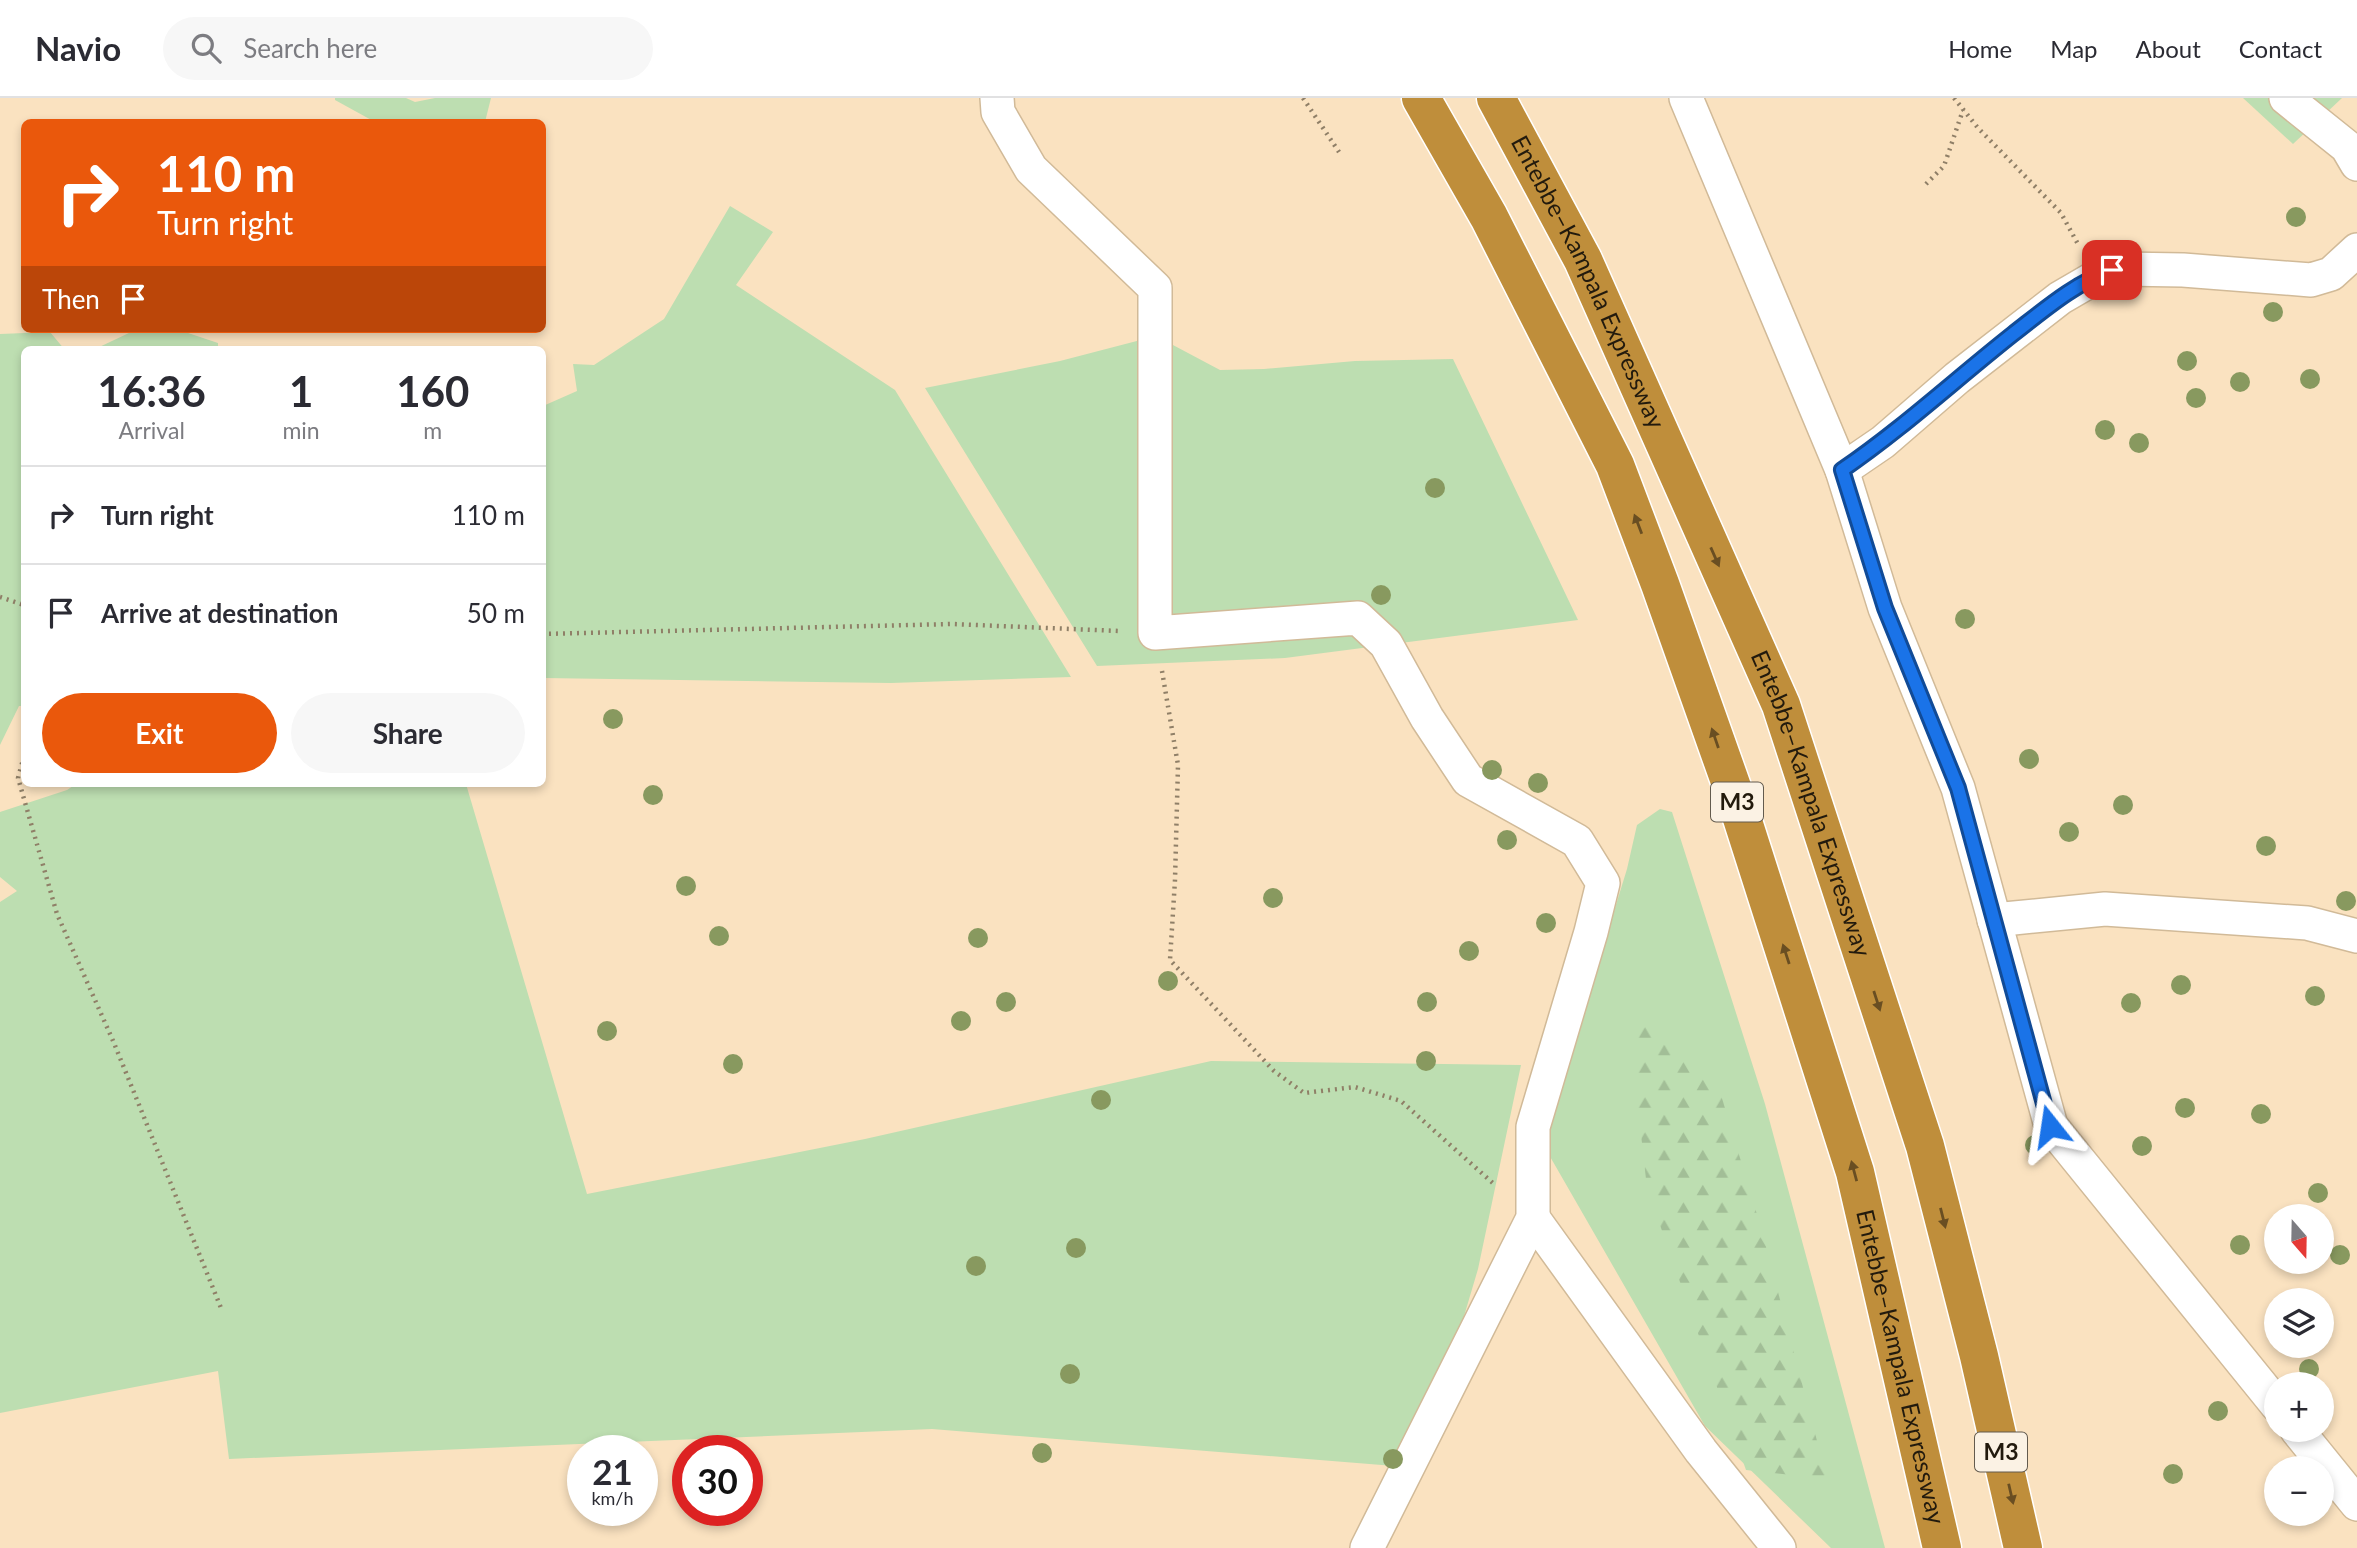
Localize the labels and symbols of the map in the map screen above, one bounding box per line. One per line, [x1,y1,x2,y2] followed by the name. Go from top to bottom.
[1506,130,1672,433] street label: Entebbe–Kampala Expressway
[2082,240,2142,300] pin
[1632,514,1643,535] one-way arrow
[1710,547,1721,568] one-way arrow
[1746,646,1878,961] street label: Entebbe–Kampala Expressway
[1709,728,1720,749] one-way arrow
[1711,782,1763,822] road number: M3
[1780,944,1790,965] one-way arrow
[1872,990,1883,1011] one-way arrow
[2013,1089,2087,1163] position arrow
[1849,1160,1859,1181] one-way arrow
[2264,1204,2334,1274] north arrow
[1851,1206,1952,1527] street label: Entebbe–Kampala Expressway
[1939,1208,1949,1229] one-way arrow
[1975,1432,2027,1471] road number: M3
[672,1435,763,1526] speed limit sign: 30
[2005,1483,2016,1505] one-way arrow

